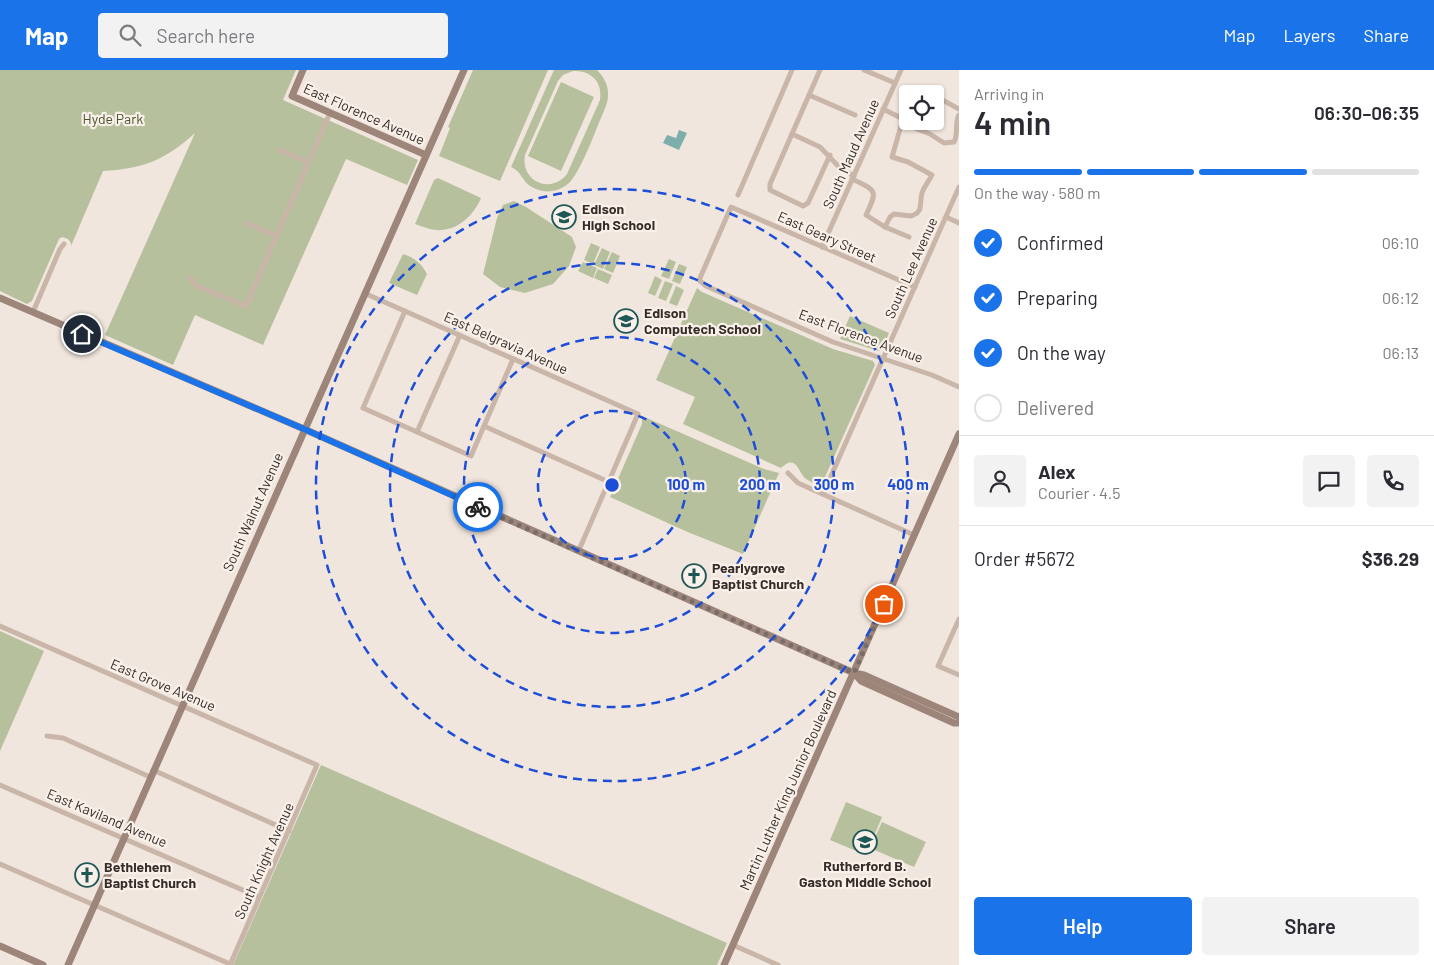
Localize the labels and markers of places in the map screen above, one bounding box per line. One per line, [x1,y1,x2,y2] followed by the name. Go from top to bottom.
[582,200,655,233] place label: Edison High School
[551,204,577,230] school or university icon: Edison High School
[644,304,761,337] place label: Edison Computech School
[613,308,639,334] school or university icon: Edison Computech School
[61,313,103,355] pin
[603,476,621,494] centre of rings
[712,559,804,592] place label: Pearlygrove Baptist Church
[681,563,707,589] church icon: Pearlygrove Baptist Church
[863,583,905,625] pin
[852,829,878,855] school or university icon: Rutherford B. Gaston Middle School
[799,857,931,890] place label: Rutherford B. Gaston Middle School
[104,858,196,891] place label: Bethlehem Baptist Church
[74,862,100,888] church icon: Bethlehem Baptist Church

